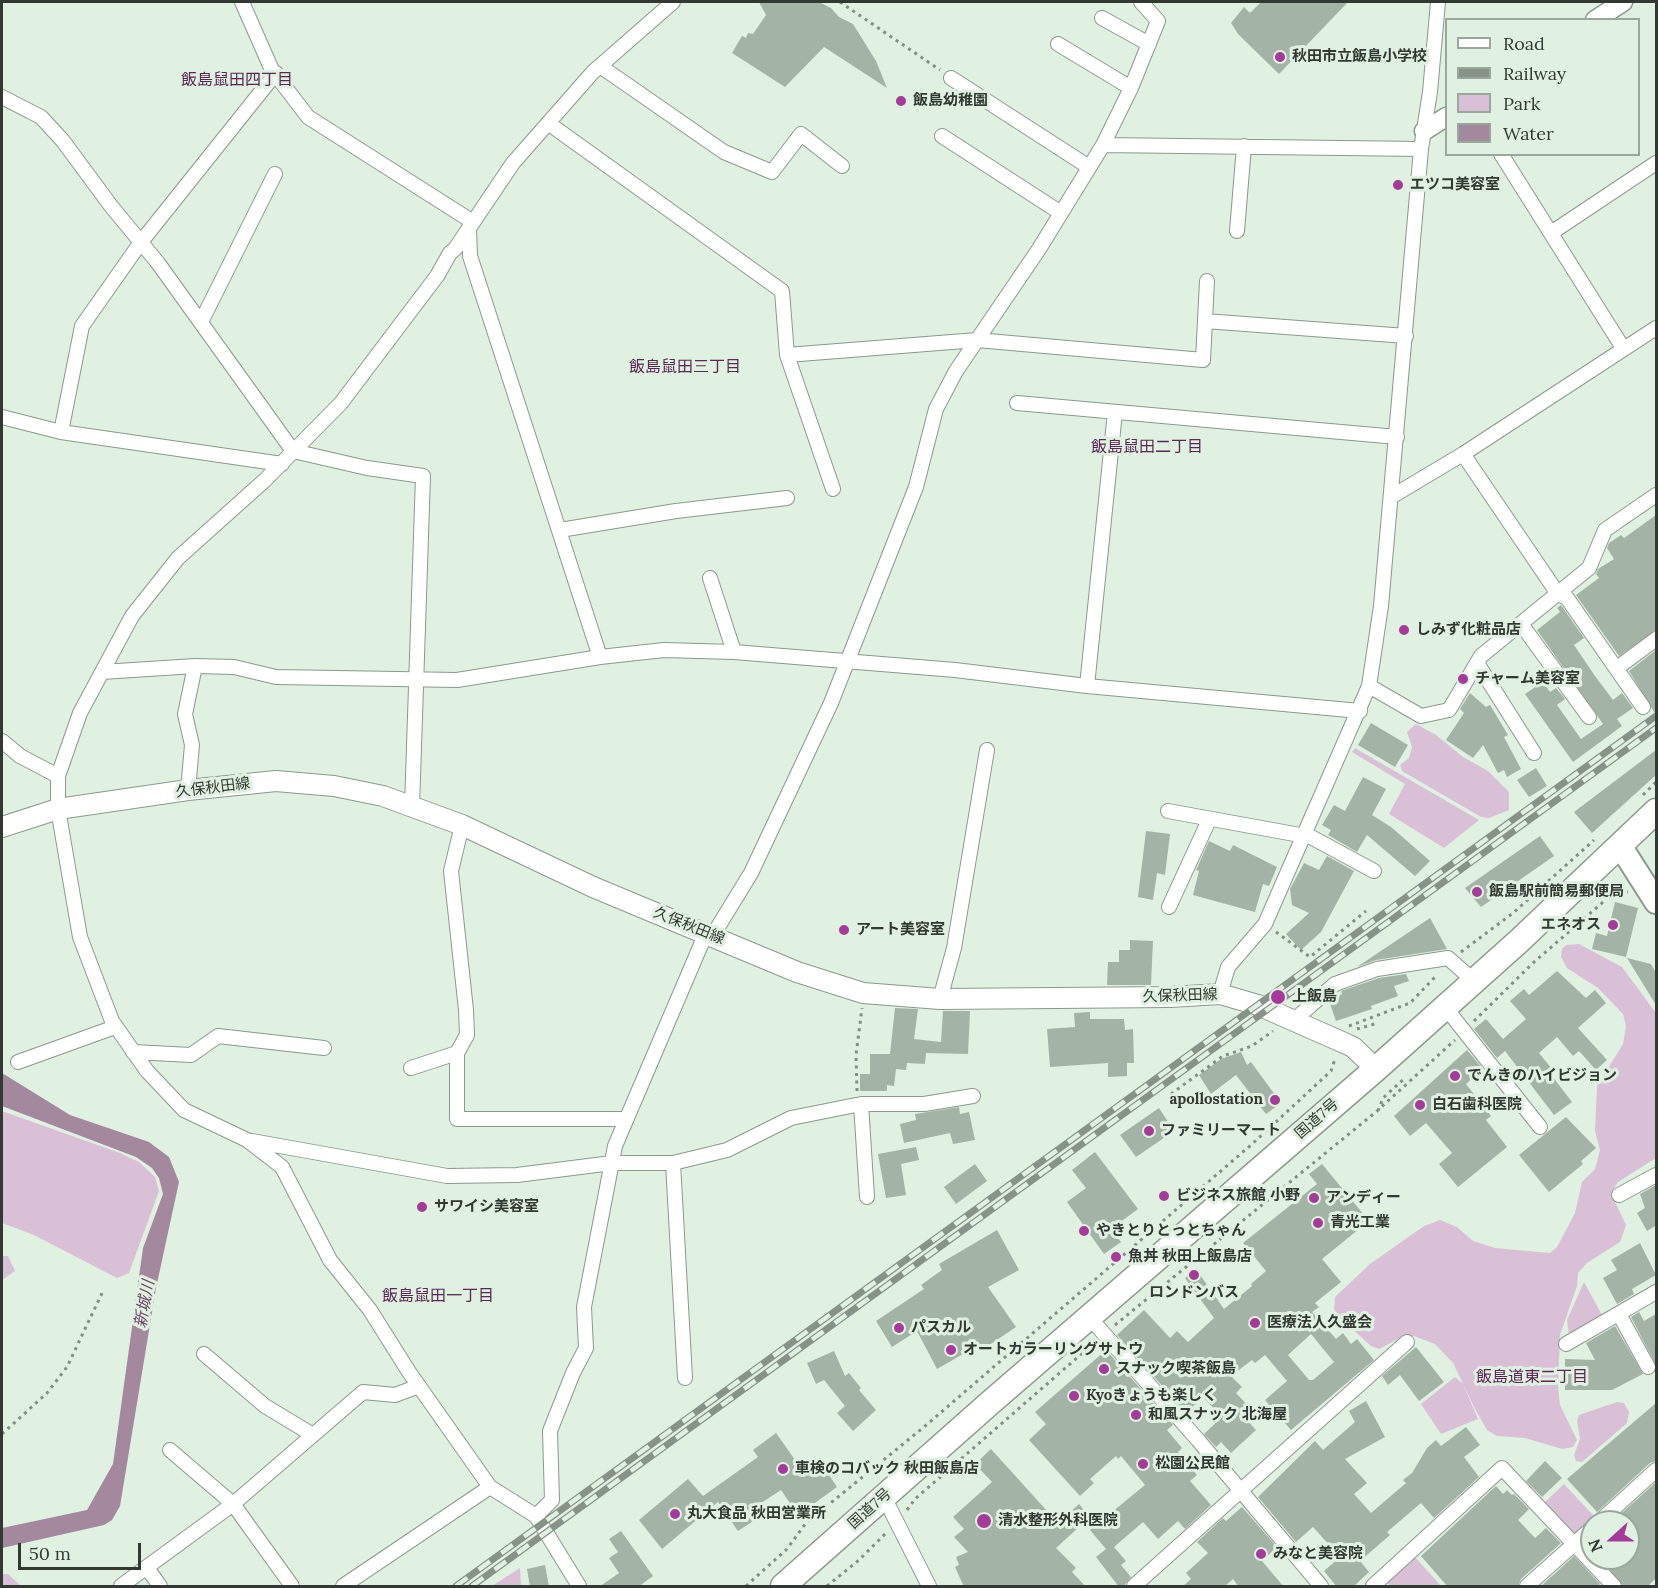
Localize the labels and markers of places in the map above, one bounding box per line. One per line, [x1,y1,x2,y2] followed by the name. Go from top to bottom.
[1292,48,1427,66] place label: 秋田市立飯島小学校
[1273,50,1287,64] marker: 秋田市立飯島小学校
[913,92,988,110] place label: 飯島幼稚園
[894,94,908,108] marker: 飯島幼稚園
[1410,176,1500,194] place label: エツコ美容室
[1391,178,1405,192] marker: エツコ美容室
[1416,621,1521,639] place label: しみず化粧品店
[1397,623,1411,637] marker: しみず化粧品店
[1475,670,1580,688] place label: チャーム美容室
[1456,672,1470,686] marker: チャーム美容室
[1489,883,1624,901] place label: 飯島駅前簡易郵便局
[1470,885,1484,899] marker: 飯島駅前簡易郵便局
[1541,916,1601,934] place label: エネオス
[1606,918,1620,932] marker: エネオス
[856,921,945,939] place label: アート美容室
[837,923,851,937] marker: アート美容室
[1269,988,1287,1006] marker: 上飯島
[1292,988,1337,1006] place label: 上飯島
[1467,1067,1617,1085] place label: でんきのハイビジョン
[1448,1069,1462,1083] marker: でんきのハイビジョン
[1169,1091,1263,1109] place label: apollostation
[1268,1093,1282,1107] marker: apollostation
[1432,1096,1522,1114] place label: 白石歯科医院
[1413,1098,1427,1112] marker: 白石歯科医院
[1161,1122,1281,1140] place label: ファミリーマート
[1142,1124,1156,1138] marker: ファミリーマート
[1176,1187,1300,1205] place label: ビジネス旅館 小野
[1157,1189,1171,1203] marker: ビジネス旅館 小野
[1326,1189,1401,1207] place label: アンディー
[1307,1191,1321,1205] marker: アンディー
[434,1198,539,1216] place label: サワイシ美容室
[415,1200,429,1214] marker: サワイシ美容室
[1330,1214,1390,1232] place label: 青光工業
[1311,1216,1325,1230] marker: 青光工業
[1096,1222,1246,1240] place label: やきとりとっとちゃん
[1077,1224,1091,1238] marker: やきとりとっとちゃん
[1128,1248,1252,1266] place label: 魚丼 秋田上飯島店
[1109,1250,1123,1264] marker: 魚丼 秋田上飯島店
[1187,1268,1201,1282] marker: ロンドンバス
[1149,1284,1239,1302] place label: ロンドンバス
[1267,1314,1372,1332] place label: 医療法人久盛会
[1248,1316,1262,1330] marker: 医療法人久盛会
[911,1319,971,1337] place label: パスカル
[892,1321,906,1335] marker: パスカル
[963,1341,1143,1359] place label: オートカラーリングサトウ
[944,1343,958,1357] marker: オートカラーリングサトウ
[1116,1360,1236,1378] place label: スナック喫茶飯島
[1097,1362,1111,1376] marker: スナック喫茶飯島
[1086,1387,1217,1405] place label: Kyoきょうも楽しく
[1067,1389,1081,1403] marker: Kyoきょうも楽しく
[1148,1406,1287,1424] place label: 和風スナック 北海屋
[1129,1408,1143,1422] marker: 和風スナック 北海屋
[1155,1455,1230,1473] place label: 松園公民館
[1136,1457,1150,1471] marker: 松園公民館
[795,1460,979,1478] place label: 車検のコバック 秋田飯島店
[776,1462,790,1476] marker: 車検のコバック 秋田飯島店
[687,1505,826,1523] place label: 丸大食品 秋田営業所
[668,1507,682,1521] marker: 丸大食品 秋田営業所
[975,1512,993,1530] marker: 清水整形外科医院
[998,1512,1118,1530] place label: 清水整形外科医院
[1273,1545,1363,1563] place label: みなと美容院
[1254,1547,1268,1561] marker: みなと美容院

